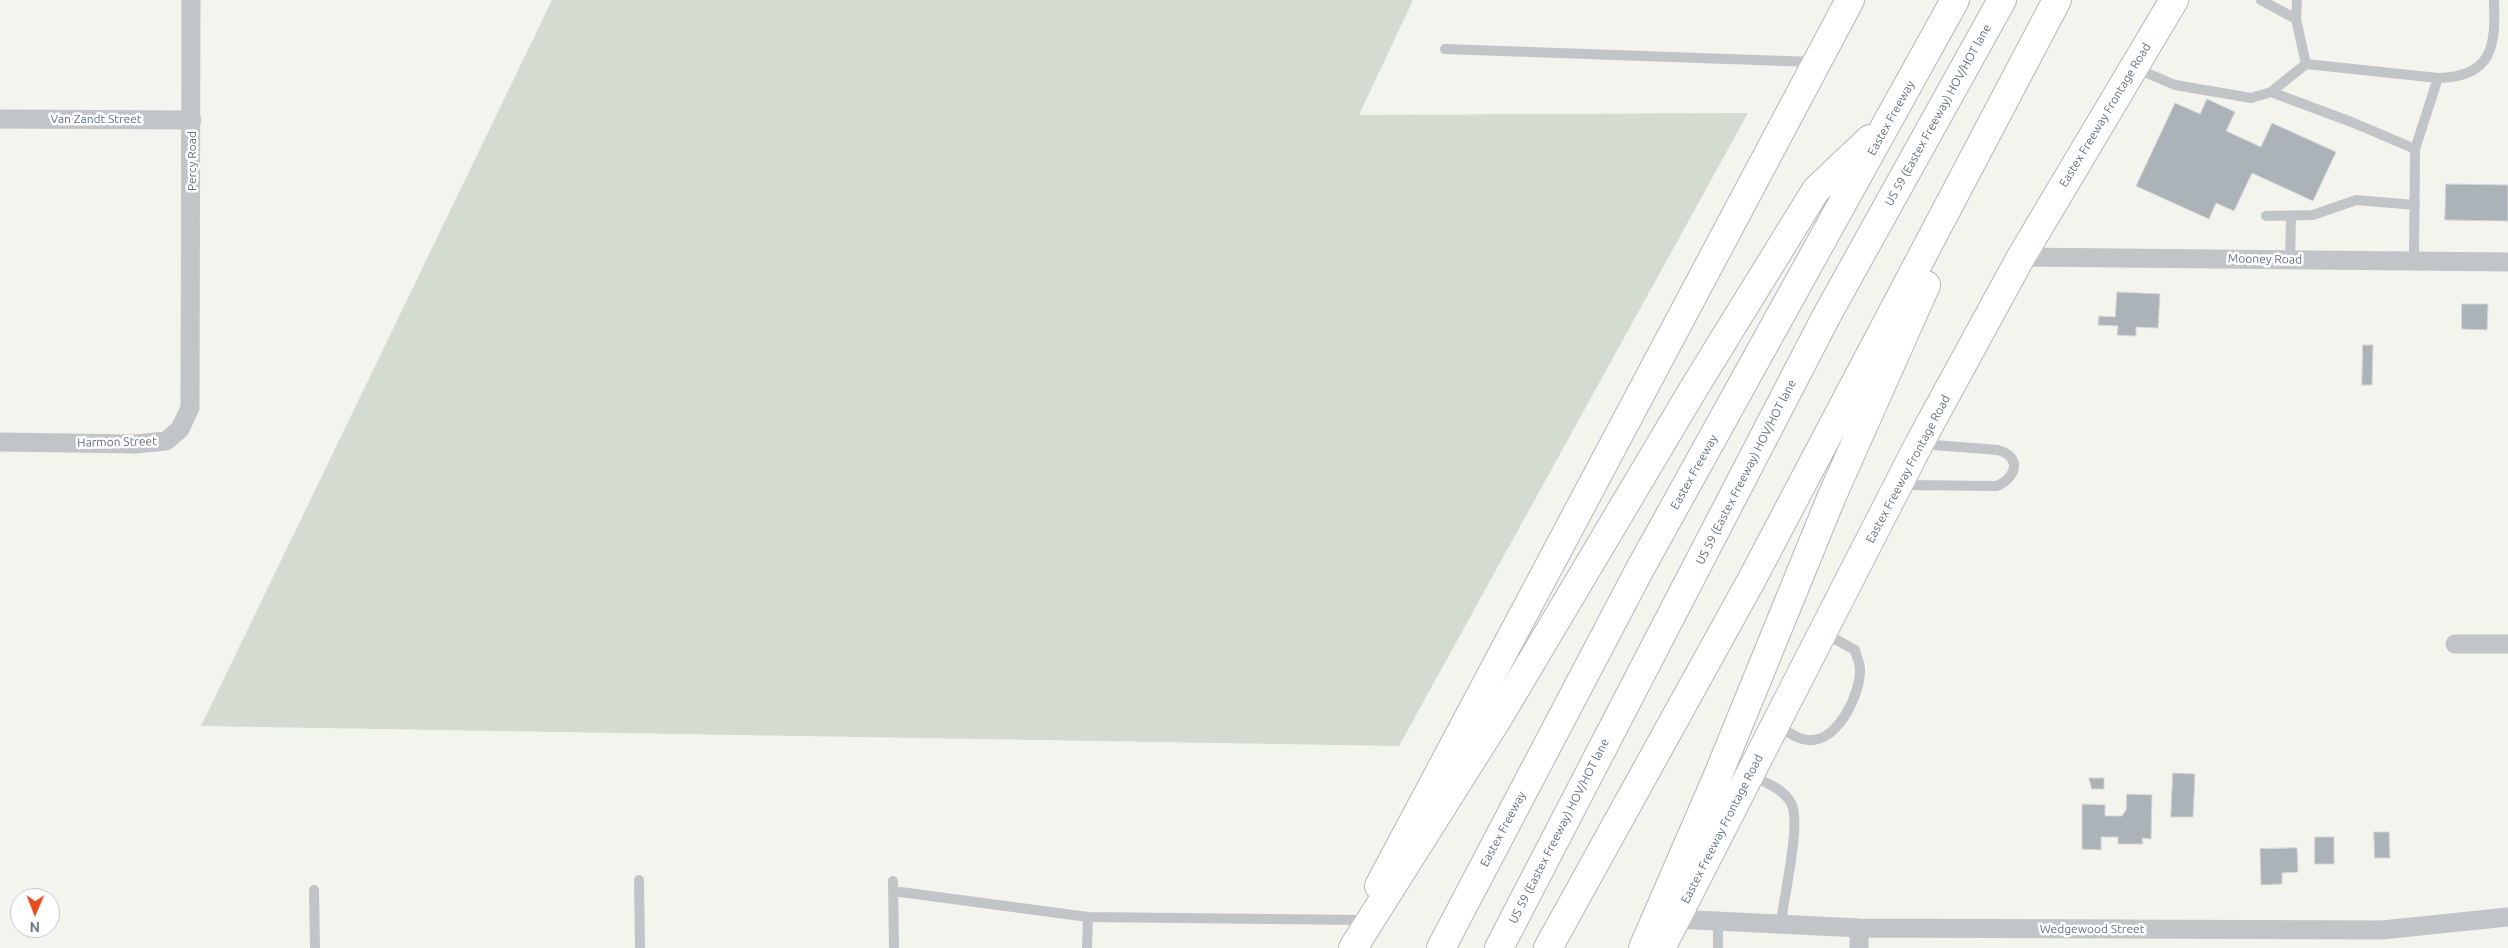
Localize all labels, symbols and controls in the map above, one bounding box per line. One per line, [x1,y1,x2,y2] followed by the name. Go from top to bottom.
[1882,22,1994,208] street label: US 59 (Eastex Freeway) HOV/HOT lane
[2056,40,2154,190] street label: Eastex Freeway Frontage Road
[1864,78,1918,158] street label: Eastex Freeway
[51,112,141,126] street label: Van Zandt Street
[185,131,199,191] street label: Percy Road
[2228,251,2302,267] street label: Mooney Road
[1693,377,1799,567] street label: US 59 (Eastex Freeway) HOV/HOT lane
[1863,393,1953,545] street label: Eastex Freeway Frontage Road
[1667,432,1721,512] street label: Eastex Freeway
[77,434,157,450] street label: Harmon Street
[1506,736,1612,926] street label: US 59 (Eastex Freeway) HOV/HOT lane
[1678,752,1766,906] street label: Eastex Freeway Frontage Road
[1477,789,1529,869] street label: Eastex Freeway
[10,888,60,938] north arrow
[29,919,40,935] text: N
[2040,922,2144,936] street label: Wedgewood Street

